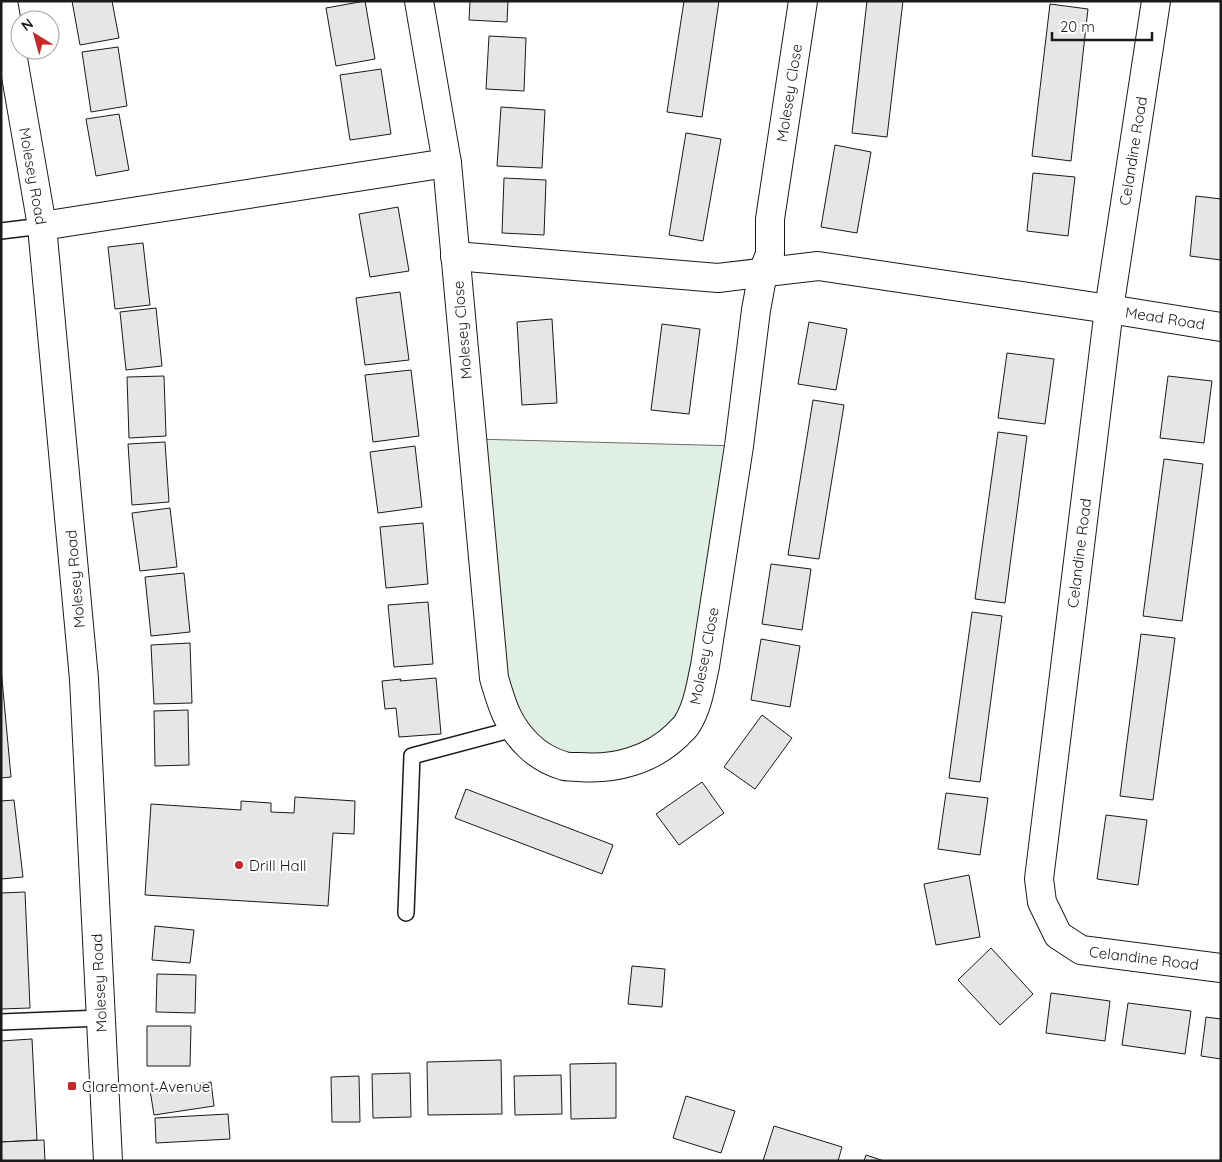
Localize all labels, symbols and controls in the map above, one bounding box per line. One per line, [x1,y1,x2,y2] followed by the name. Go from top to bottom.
[10,10,60,60] north arrow
[1052,10,1152,42] scale bar
[18,14,37,35] text: N
[1060,17,1095,36] text: 20 m
[772,43,806,143] street label: Molesey Close
[1115,95,1151,207] street label: Celandine Road
[15,126,51,226] street label: Molesey Road
[448,280,476,380] street label: Molesey Close
[1124,302,1206,334] street label: Mead Road
[1063,497,1095,609] street label: Celandine Road
[61,529,89,629] street label: Molesey Road
[685,606,723,706] street label: Molesey Close
[249,856,307,875] place label: Drill Hall
[233,859,245,871] marker: Drill Hall
[87,933,111,1033] street label: Molesey Road
[1088,942,1200,974] street label: Celandine Road
[82,1077,210,1096] place label: Claremont Avenue
[66,1080,78,1092] marker: Claremont Avenue

